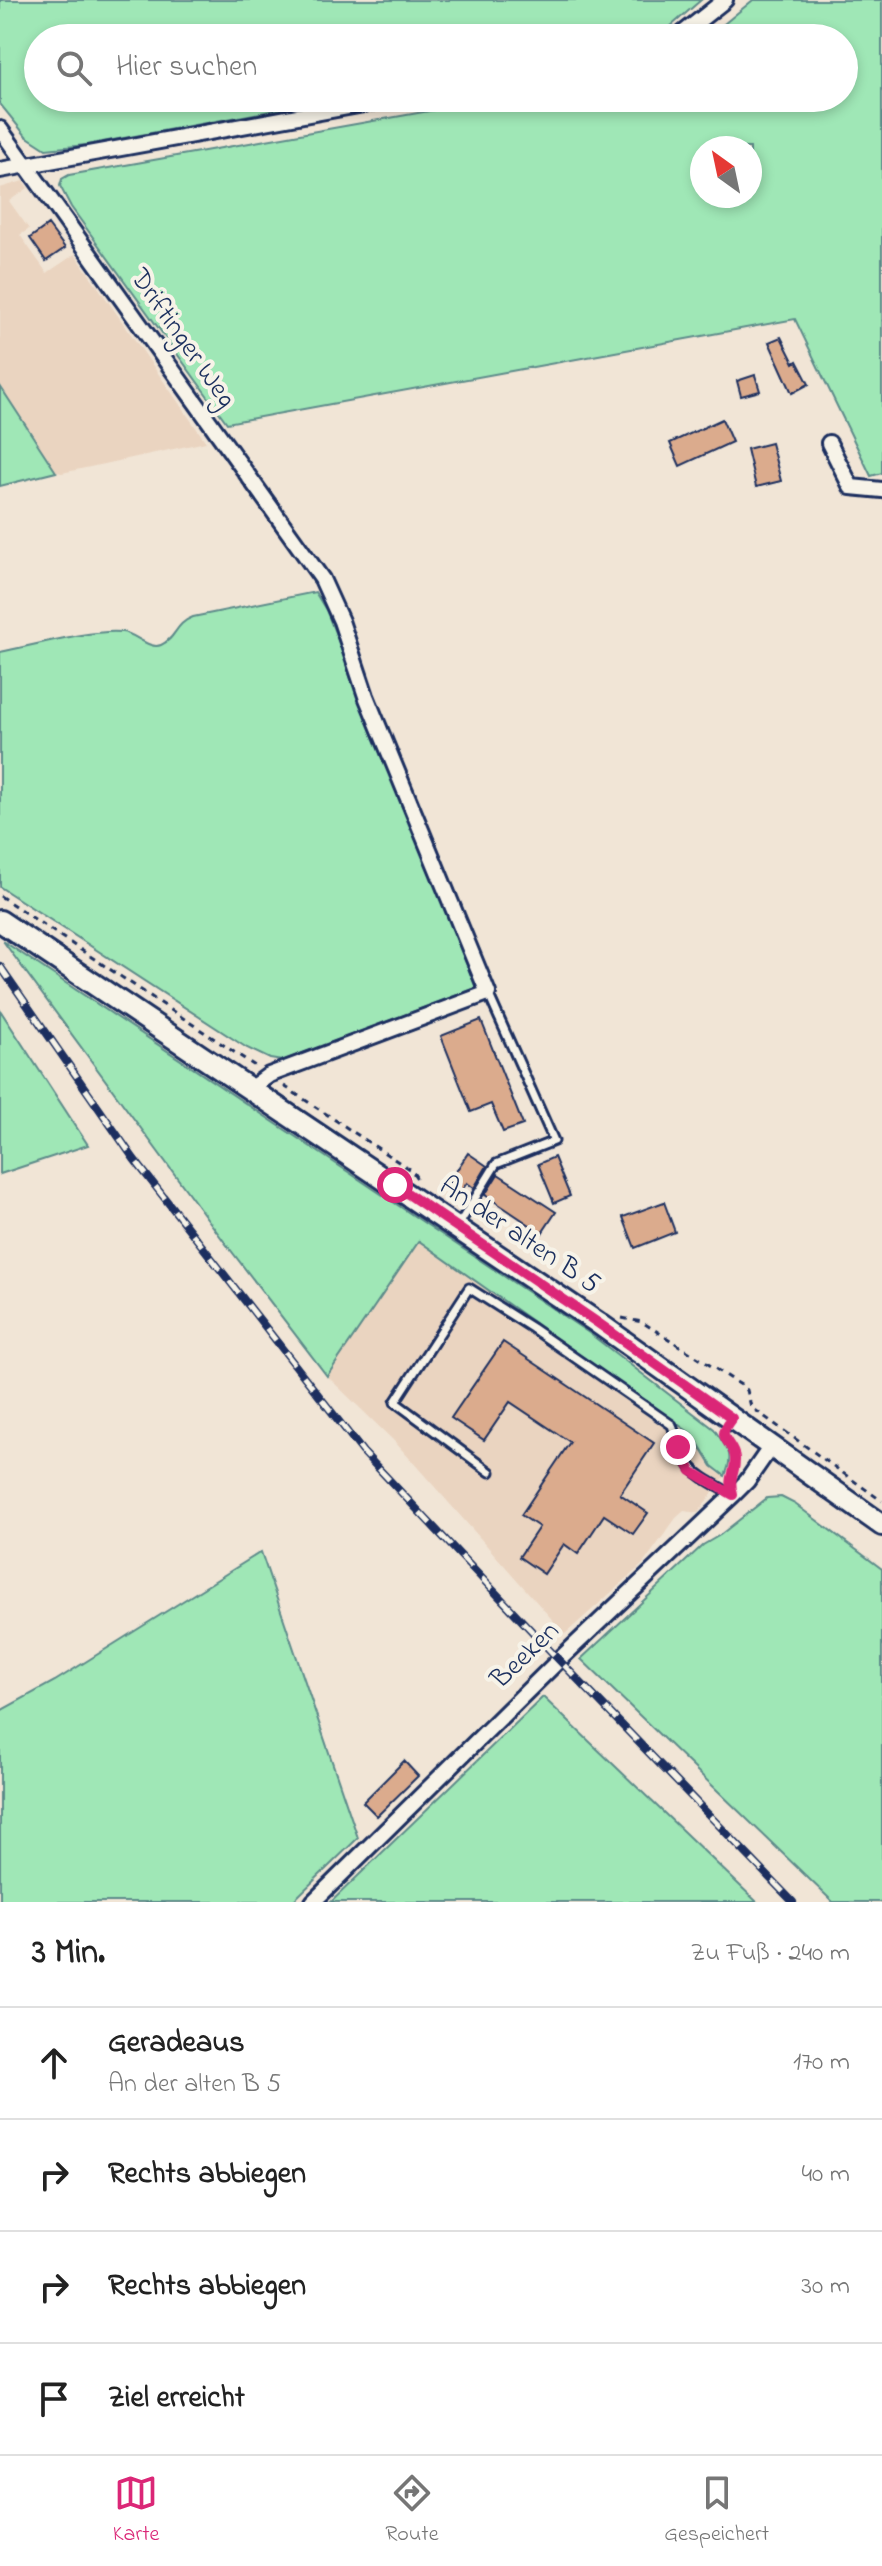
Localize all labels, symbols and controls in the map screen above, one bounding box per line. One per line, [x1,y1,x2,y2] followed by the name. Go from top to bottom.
[24,24,858,112] search box
[52,46,96,90] icon: search
[116,46,257,90] text: Hier suchen
[690,136,762,208] north arrow
[118,260,245,417] street label: Driftinger Weg
[377,1167,413,1203] route start
[430,1167,608,1305] street label: An der alten B 5
[660,1429,696,1465] route end
[481,1613,570,1700] street label: Beeken
[32,1929,105,1979] text: 3 Min.
[690,1935,850,1973] text: Zu Fuß · 240 m
[108,2022,245,2066] text: Geradeaus
[32,2041,76,2085] icon: ahead
[793,2044,850,2082] text: 170 m
[108,2066,281,2104] text: An der alten B 5
[32,2153,76,2197] icon: right
[108,2153,306,2197] text: Rechts abbiegen
[801,2156,850,2194] text: 40 m
[32,2265,76,2309] icon: right
[108,2265,306,2309] text: Rechts abbiegen
[801,2268,850,2306] text: 30 m
[32,2377,76,2421] icon: arrive
[108,2377,245,2421] text: Ziel erreicht
[113,2471,159,2551] tab: Karte
[385,2471,439,2551] tab: Route
[664,2471,769,2551] tab: Gespeichert

